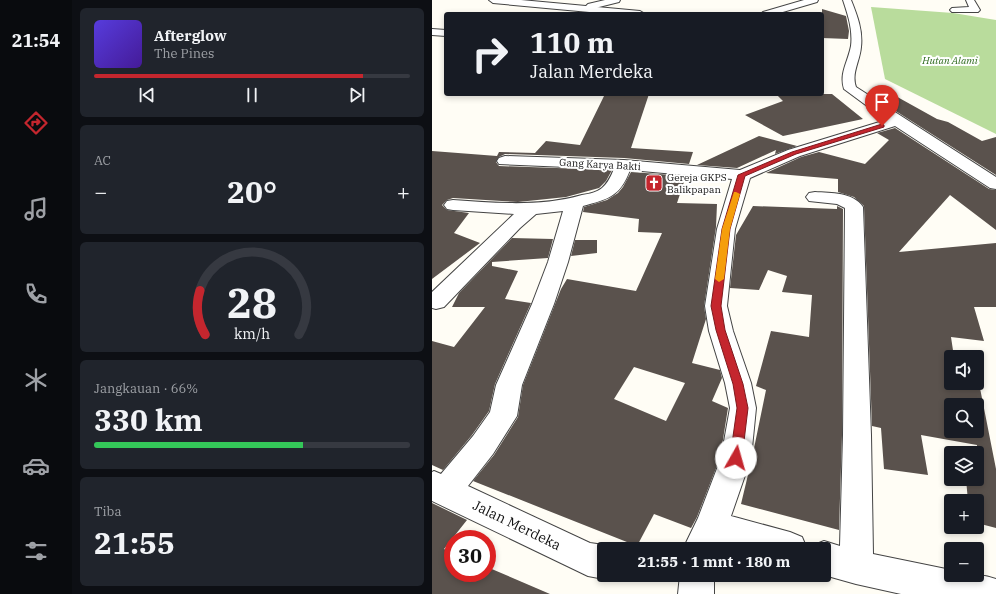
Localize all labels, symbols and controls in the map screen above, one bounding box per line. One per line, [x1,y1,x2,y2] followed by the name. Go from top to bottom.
[530,24,614,61] text: 110 m
[154,26,227,45] text: Afterglow
[464,28,516,80] icon: right
[12,29,60,52] text: 21:54
[154,45,214,62] text: The Pines
[921,54,978,67] park label: Hutan Alami
[530,60,653,83] text: Jalan Merdeka
[136,84,158,106] icon: previous
[241,84,263,106] icon: pause
[346,84,368,106] icon: next
[865,85,899,126] pin
[871,91,893,113] icon: arrive
[22,109,50,137] icon: directions
[94,152,111,169] text: AC
[559,156,641,173] street label: Gang Karya Bakti
[667,171,727,196] place label: Gereja GKPS Balikpapan
[227,172,277,211] text: 20°
[644,173,664,193] church icon: Gereja GKPS Balikpapan
[94,177,107,206] text: −
[397,177,410,206] text: +
[22,195,50,223] icon: music
[227,275,277,329] text: 28
[22,280,50,308] icon: phone
[234,324,270,343] text: km/h
[944,350,984,582] map controls
[944,350,984,390] button: sound
[22,366,50,394] icon: climate
[94,380,198,397] text: Jangkauan · 66%
[944,398,984,438] button: search
[94,400,203,439] text: 330 km
[715,437,757,479] position arrow
[944,446,984,486] button: layers
[22,452,50,480] icon: car
[944,494,984,534] button: +
[470,496,564,554] street label: Jalan Merdeka
[94,503,122,520] text: Tiba
[94,523,175,562] text: 21:55
[444,530,496,582] speed limit sign: 30
[22,537,50,565] icon: filters
[944,542,984,582] button: −
[638,552,790,571] text: 21:55 · 1 mnt · 180 m

